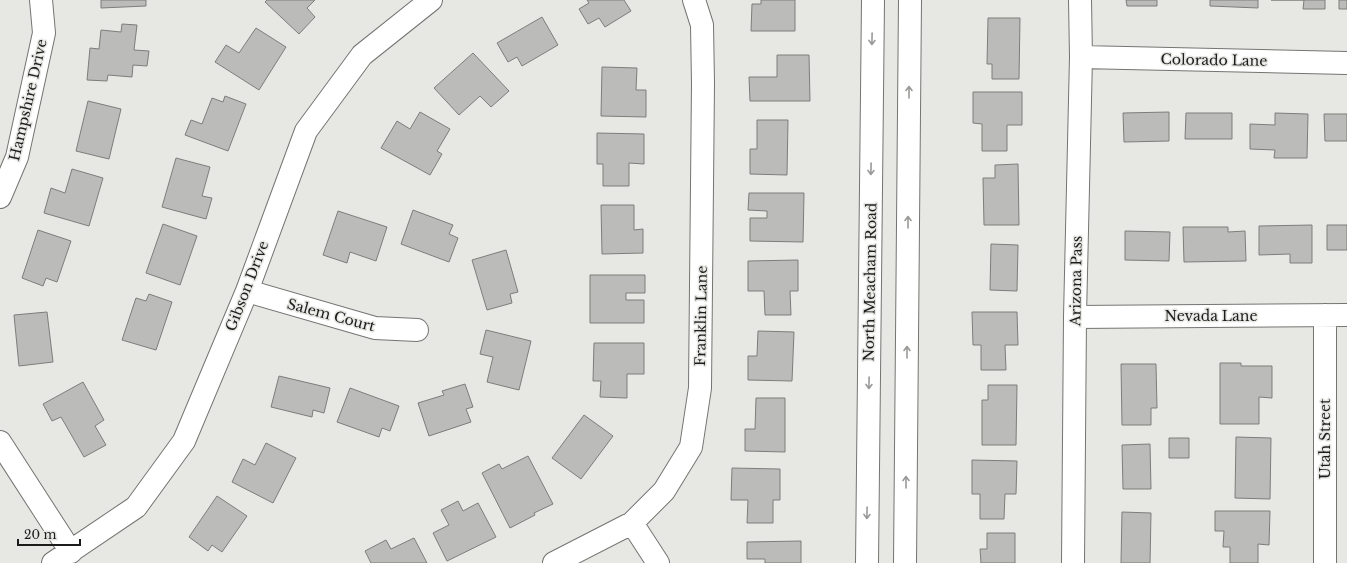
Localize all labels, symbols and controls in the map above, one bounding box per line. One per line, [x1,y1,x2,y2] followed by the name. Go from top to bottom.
[868,32,876,45] one-way arrow
[5,37,51,163] street label: Hampshire Drive
[1160,50,1268,70] street label: Colorado Lane
[905,86,913,99] one-way arrow
[867,162,875,175] one-way arrow
[860,202,880,362] street label: North Meacham Road
[904,216,912,229] one-way arrow
[1066,236,1086,327] street label: Arizona Pass
[222,238,272,334] street label: Gibson Drive
[691,266,711,366] street label: Franklin Lane
[285,295,378,336] street label: Salem Court
[1165,307,1257,325] street label: Nevada Lane
[903,346,911,359] one-way arrow
[865,376,873,389] one-way arrow
[1316,398,1334,479] street label: Utah Street
[902,476,910,489] one-way arrow
[864,506,871,519] one-way arrow
[18,521,80,547] scale bar
[24,527,56,542] text: 20 m

